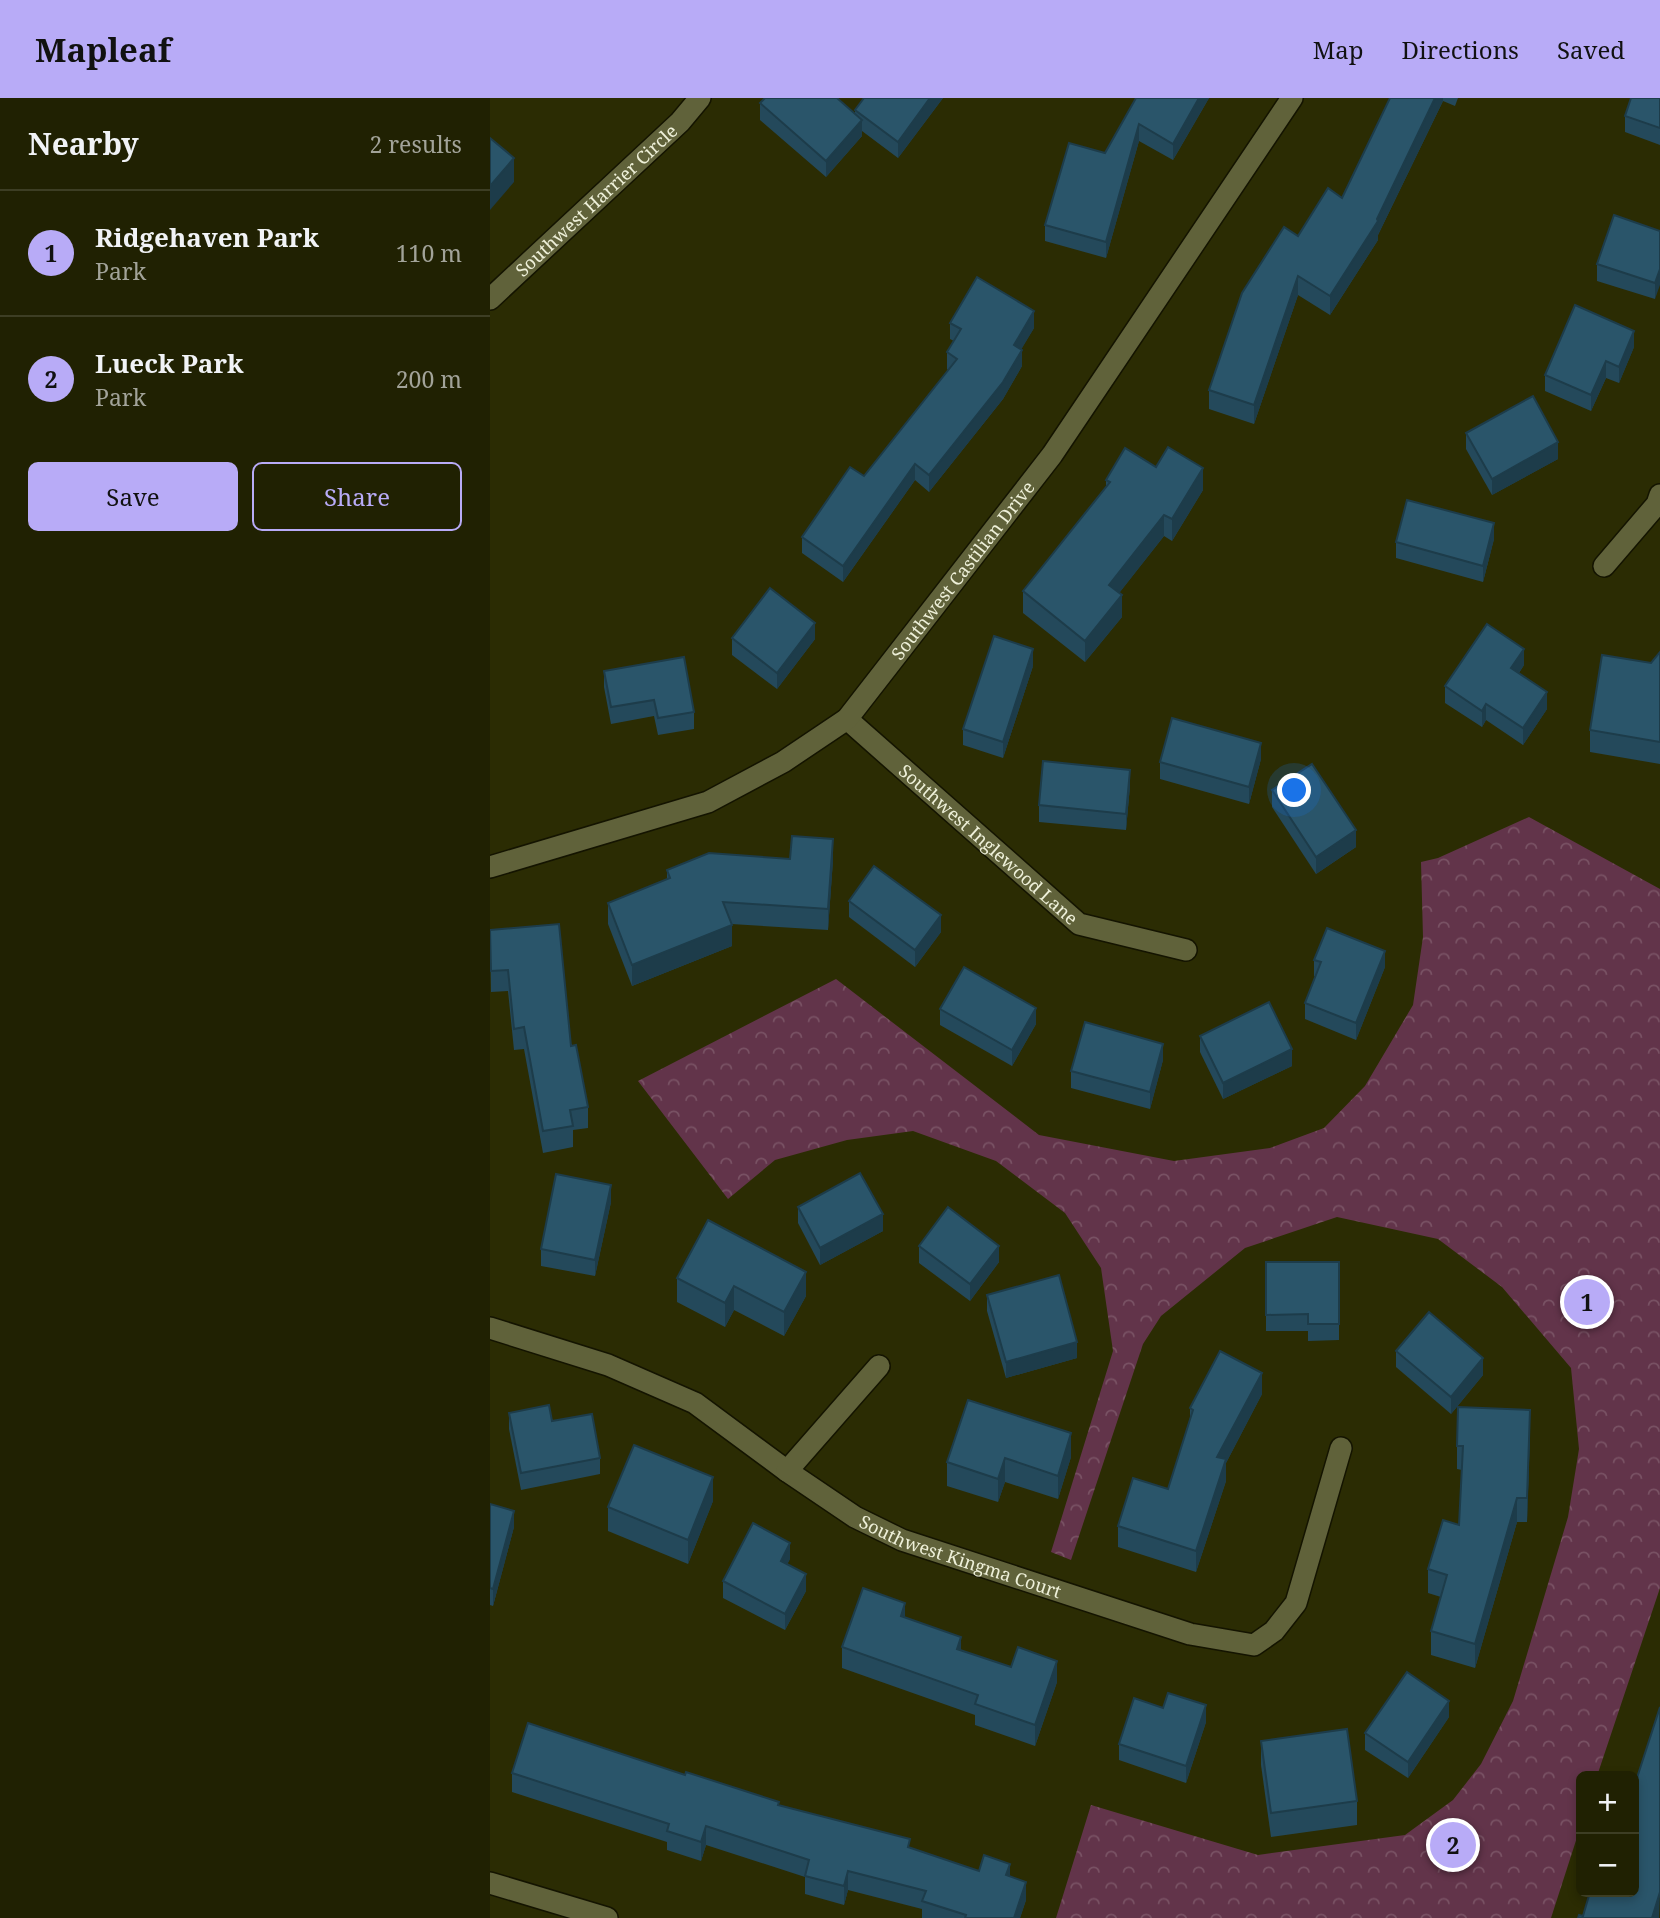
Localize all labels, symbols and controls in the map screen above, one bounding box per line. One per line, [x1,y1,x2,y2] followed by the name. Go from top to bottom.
[35,27,171,72] text: Mapleaf
[1313,33,1364,66] text: Map
[1402,33,1519,66] text: Directions
[1557,33,1625,66] text: Saved
[510,119,682,282] street label: Southwest Harrier Circle
[28,123,139,164] text: Nearby
[369,128,462,160] text: 2 results
[95,219,319,255] text: Ridgehaven Park
[45,237,58,269] text: 1
[396,237,462,269] text: 110 m
[95,255,146,287] text: Park
[95,345,244,381] text: Lueck Park
[45,363,58,395] text: 2
[396,363,462,395] text: 200 m
[95,381,146,413] text: Park
[28,462,238,531] button: Save
[252,462,462,531] button: Share
[885,476,1040,665] street label: Southwest Castilian Drive
[894,758,1083,930] street label: Southwest Inglewood Lane
[1277,773,1311,807] your location
[1564,1276,1610,1328] pin: 1
[855,1509,1065,1603] street label: Southwest Kingma Court
[1576,1771,1639,1897] map controls
[1576,1771,1639,1834] button: +
[1430,1819,1476,1871] pin: 2
[1576,1834,1639,1897] button: −

